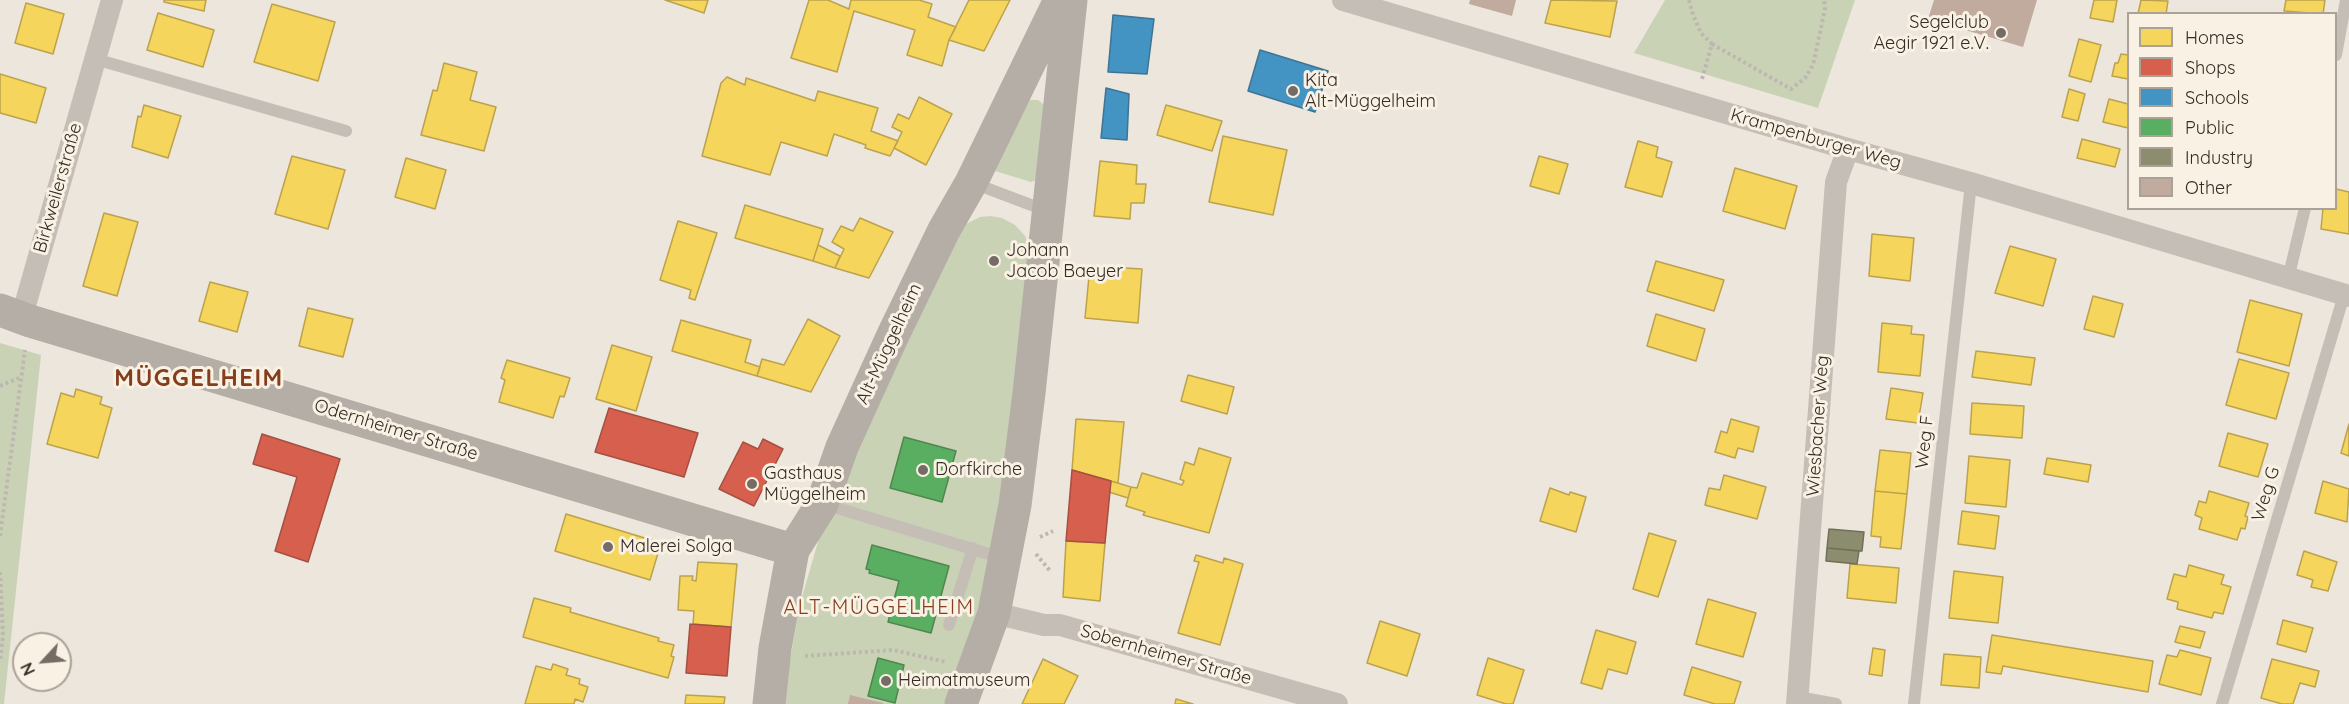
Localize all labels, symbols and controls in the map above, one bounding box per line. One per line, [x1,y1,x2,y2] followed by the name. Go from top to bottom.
[1873,12,1989,54] place label: Segelclub Aegir 1921 e.V.
[2127,12,2337,210] legend
[1994,26,2008,40] marker: Segelclub Aegir 1921 e.V.
[2185,26,2244,49] text: Homes
[2185,56,2236,79] text: Shops
[1305,70,1436,112] place label: Kita Alt-Müggelheim
[1286,84,1300,98] marker: Kita Alt-Müggelheim
[2185,86,2249,109] text: Schools
[1728,104,1904,174] street label: Krampenburger Weg
[2185,116,2234,139] text: Public
[29,121,87,255] street label: Birkweilerstraße
[2185,146,2253,169] text: Industry
[2185,176,2232,199] text: Other
[1006,240,1123,282] place label: Johann Jacob Baeyer
[987,254,1001,268] marker: Johann Jacob Baeyer
[852,280,926,408] street label: Alt-Müggelheim
[1802,355,1834,497] street label: Wiesbacher Weg
[114,365,284,393] district label: MÜGGELHEIM
[312,395,480,465] street label: Odernheimer Straße
[1911,414,1939,470] street label: Weg F
[935,459,1022,481] place label: Dorfkirche
[764,463,866,506] place label: Gasthaus Müggelheim
[916,463,930,477] marker: Dorfkirche
[2248,464,2284,524] street label: Weg G
[745,477,759,491] marker: Gasthaus Müggelheim
[620,536,732,558] place label: Malerei Solga
[601,540,615,554] marker: Malerei Solga
[783,596,975,620] district label: ALT-MÜGGELHEIM
[1078,620,1254,690] street label: Sobernheimer Straße
[12,632,72,692] north arrow
[16,659,39,679] text: N
[898,670,1030,692] place label: Heimatmuseum
[879,674,893,688] marker: Heimatmuseum

